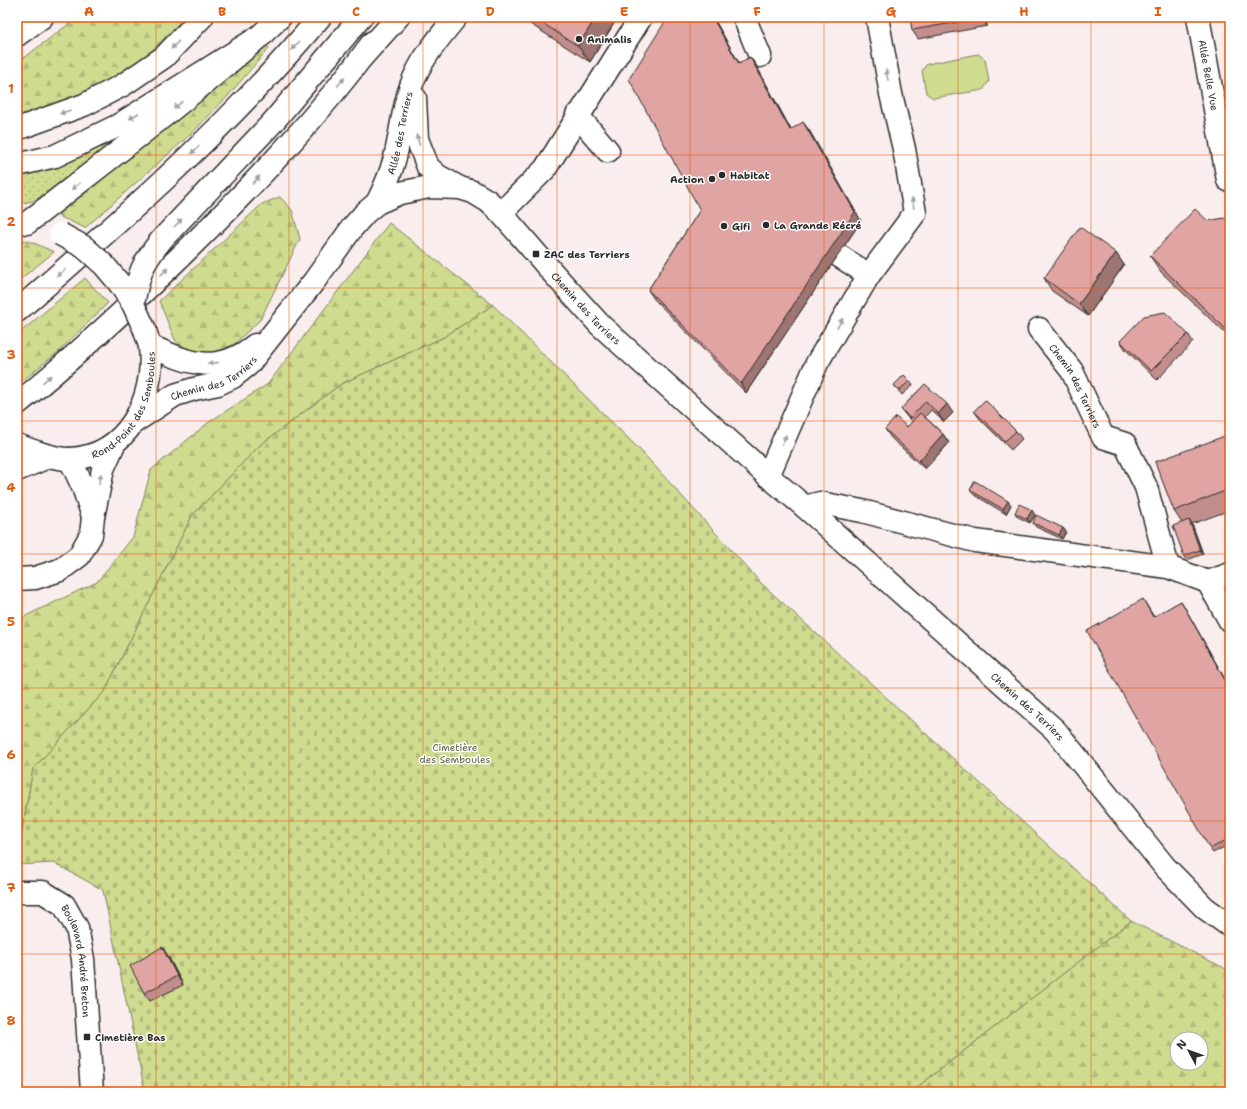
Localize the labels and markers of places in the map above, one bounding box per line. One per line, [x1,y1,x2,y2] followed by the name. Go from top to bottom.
[587,33,632,46] place label: Animalis
[574,34,584,44] marker: Animalis
[730,169,770,182] place label: Habitat
[717,170,727,180] marker: Habitat
[670,173,704,186] place label: Action
[707,174,717,184] marker: Action
[774,219,862,232] place label: La Grande Récré
[732,220,750,233] place label: Gifi
[761,220,771,230] marker: La Grande Récré
[719,221,729,231] marker: Gifi
[544,248,630,261] place label: ZAC des Terriers
[531,249,541,259] marker: ZAC des Terriers
[95,1031,166,1044] place label: Cimetière Bas
[82,1032,92,1042] marker: Cimetière Bas

